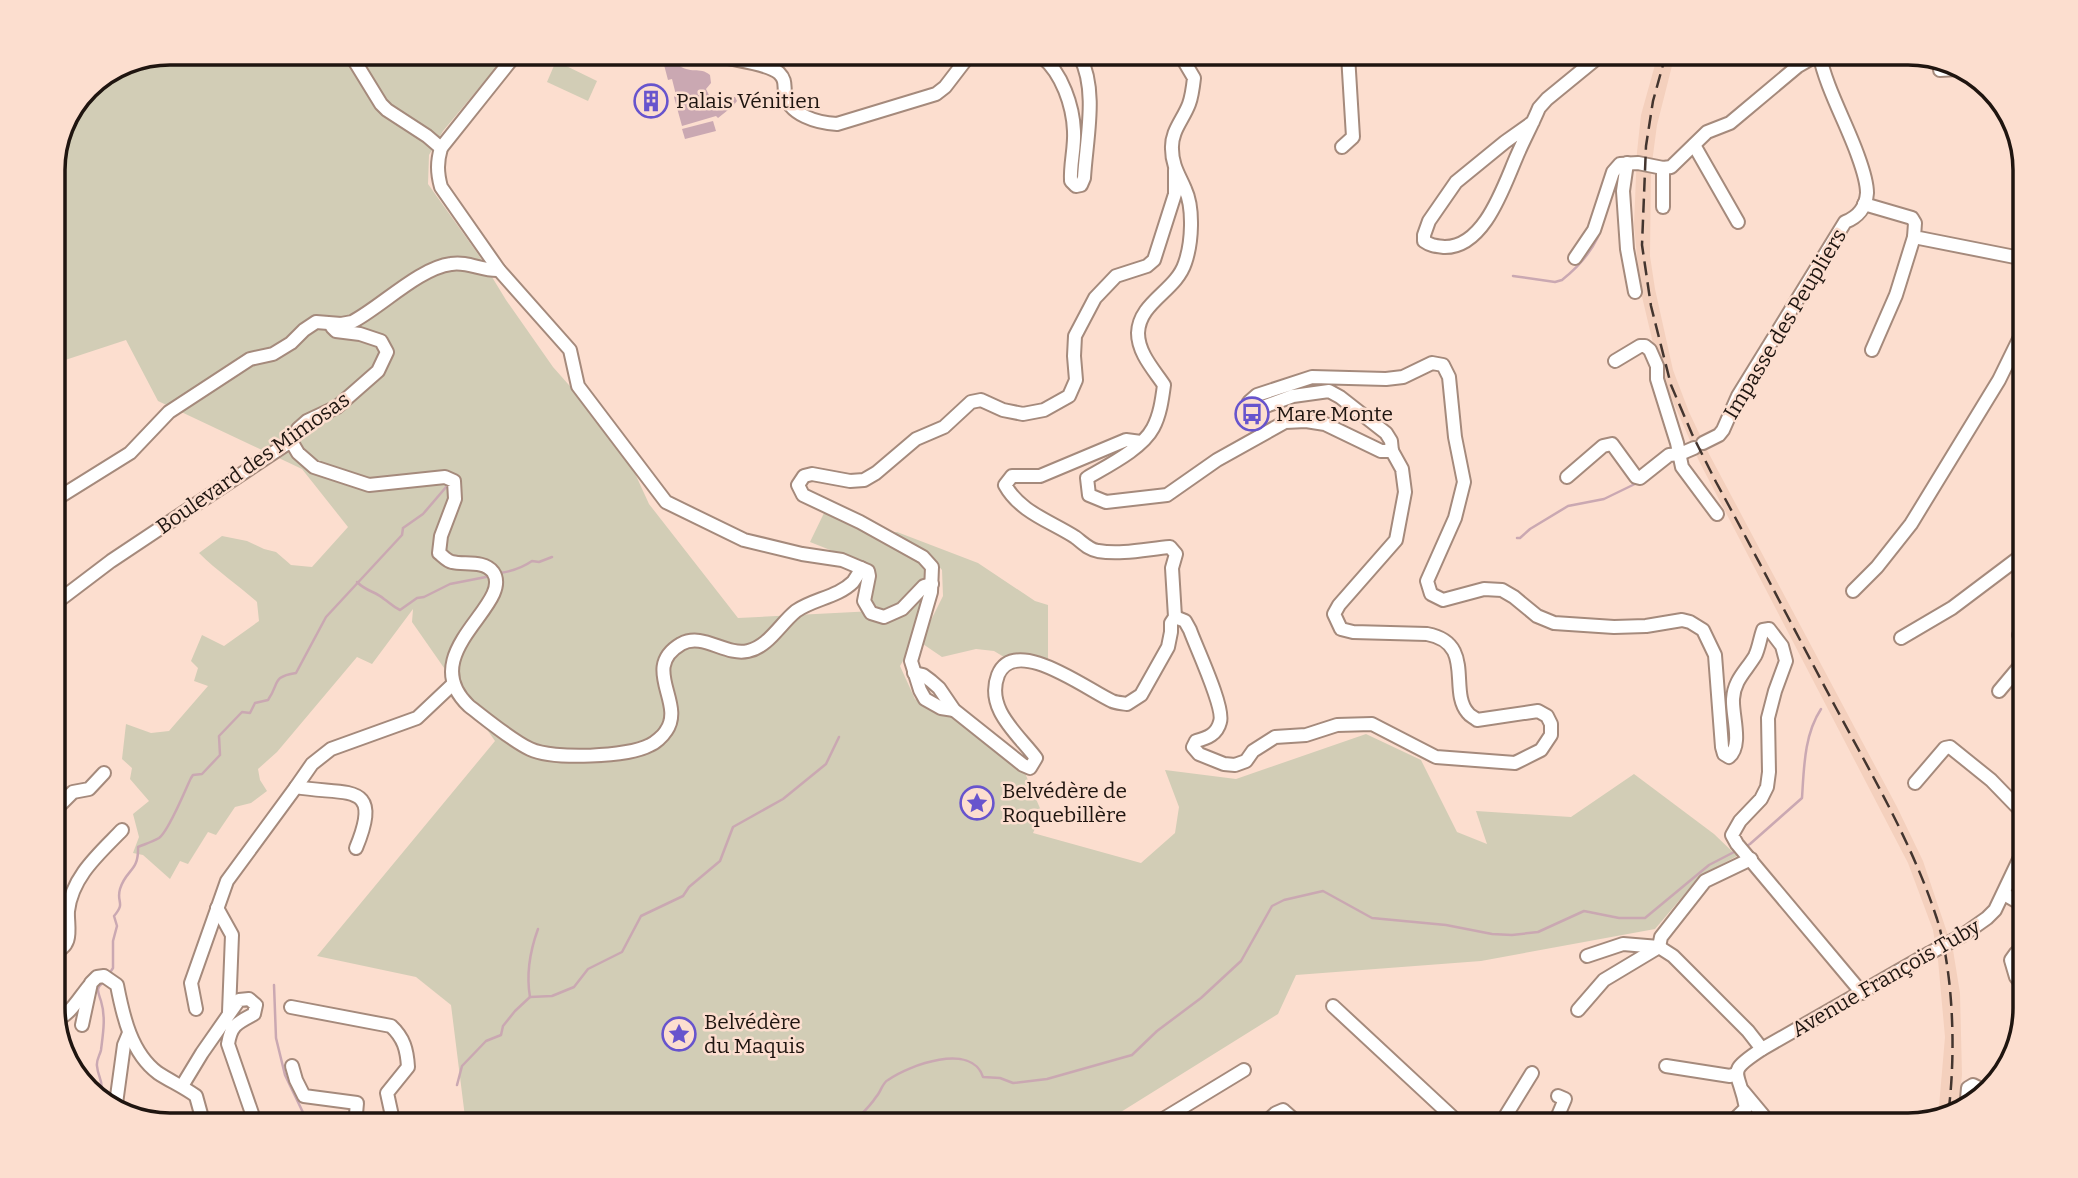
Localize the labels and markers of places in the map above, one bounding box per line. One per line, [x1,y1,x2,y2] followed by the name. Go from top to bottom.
[632,82,670,120] building icon: Palais Vénitien
[676,88,820,114] place label: Palais Vénitien
[1233,395,1271,433] bus stop icon: Mare Monte
[1276,401,1393,427] place label: Mare Monte
[1002,778,1127,828] place label: Belvédère de Roquebillère
[958,784,996,822] place icon: Belvédère de Roquebillère
[704,1009,805,1059] place label: Belvédère du Maquis
[660,1015,698,1053] place icon: Belvédère du Maquis

